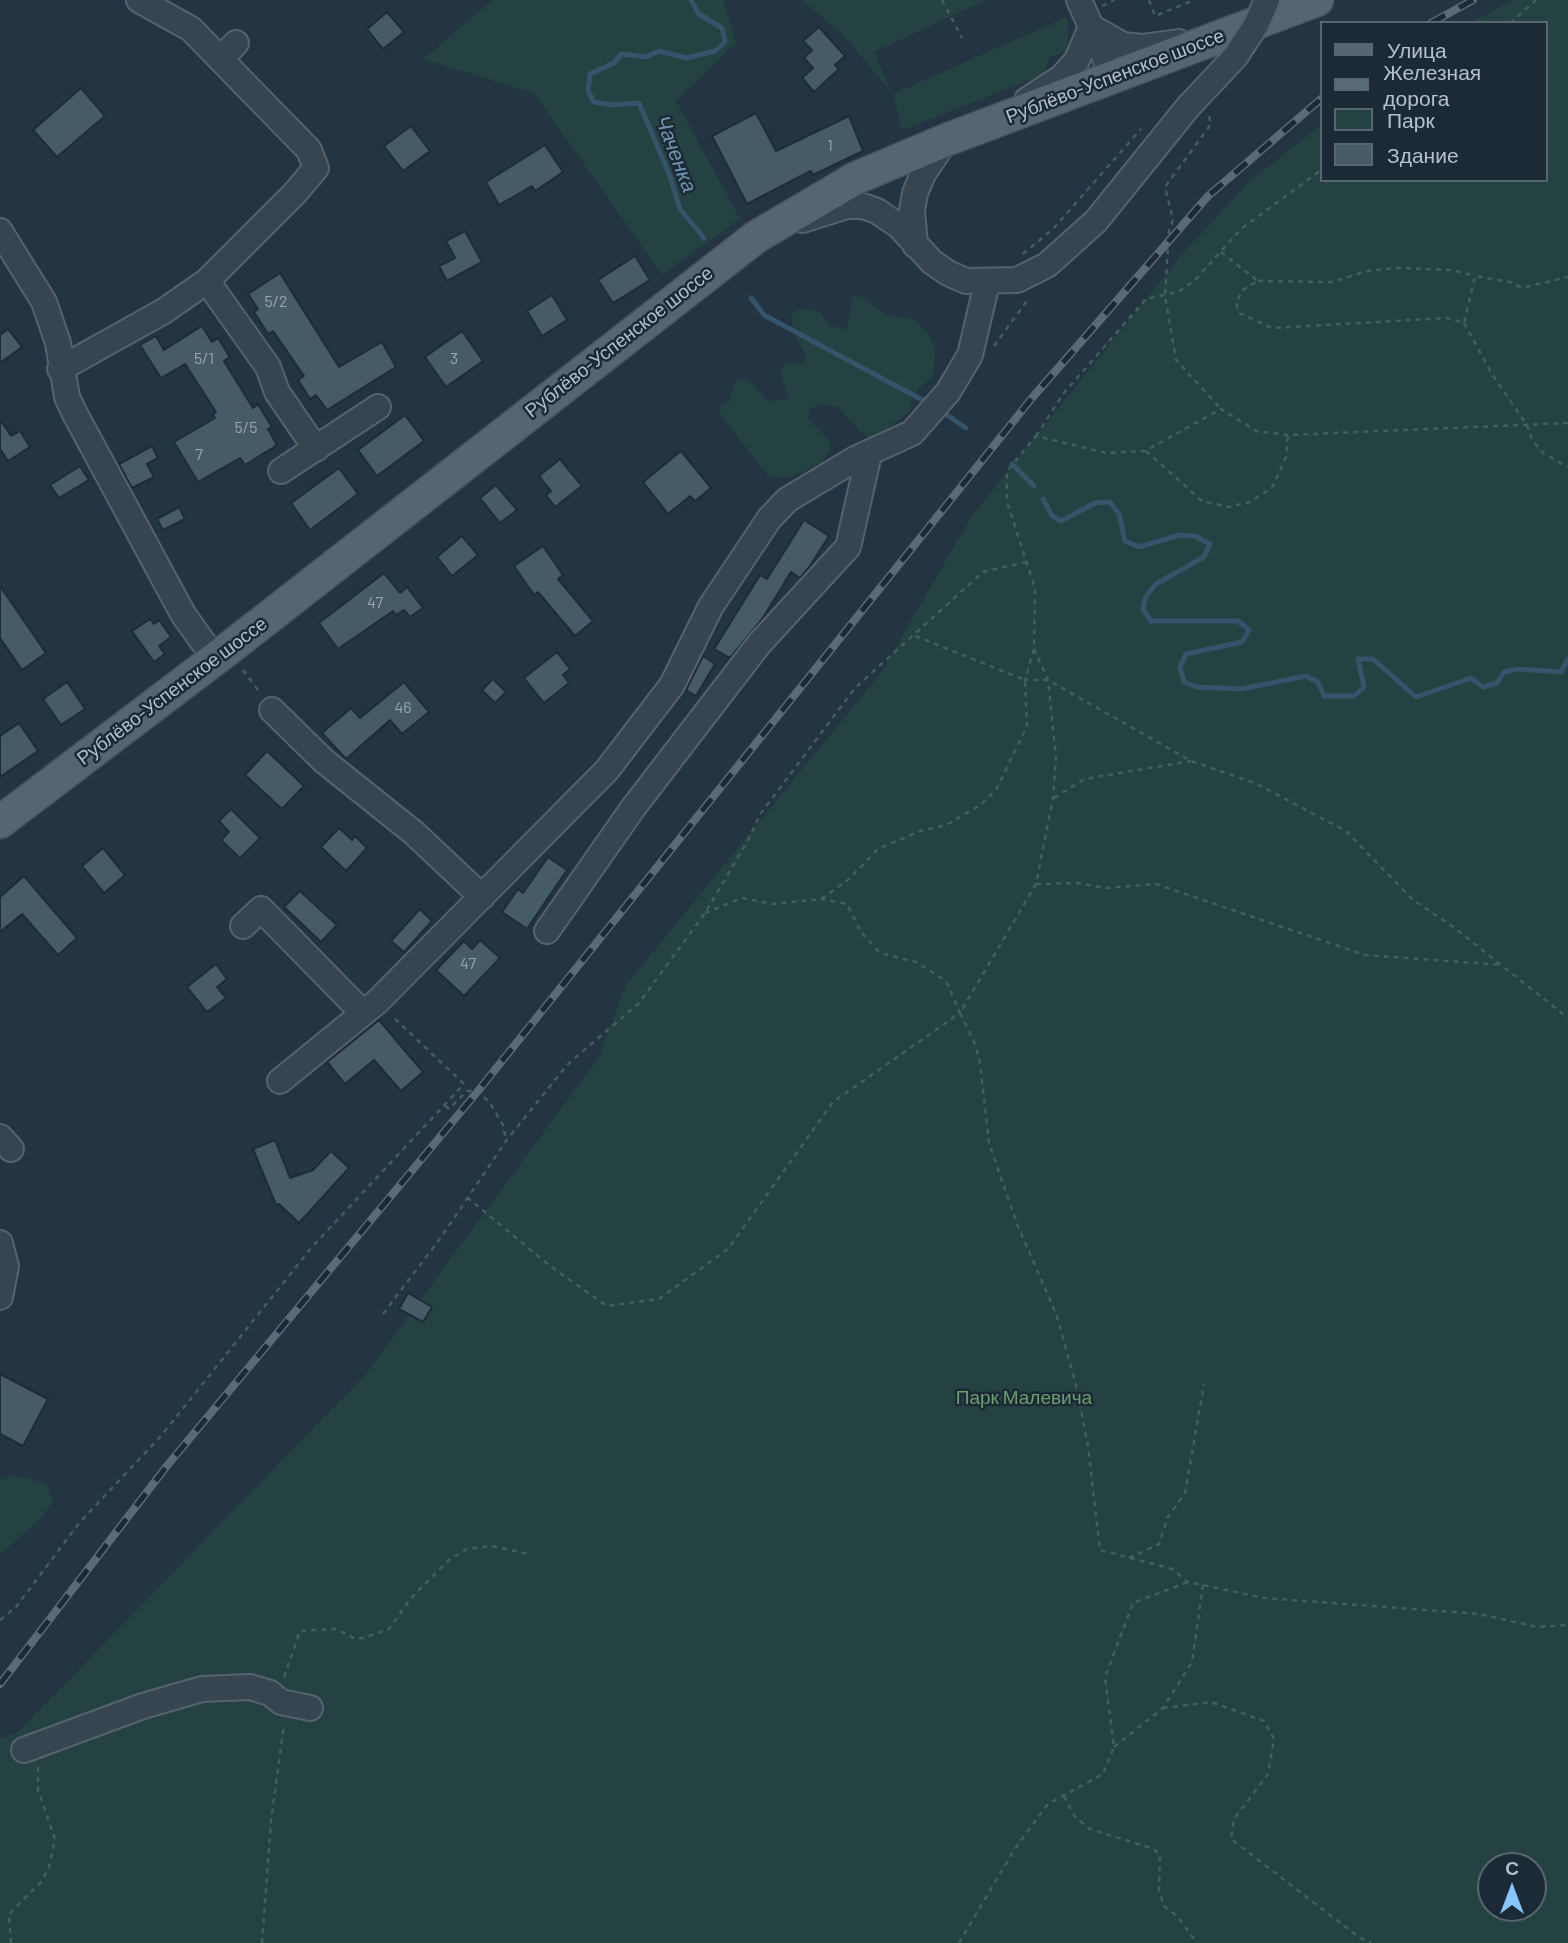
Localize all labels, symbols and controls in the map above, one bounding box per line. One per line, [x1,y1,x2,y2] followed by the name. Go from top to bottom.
[1320,21,1547,182] legend
[1003,24,1227,128] street label: Рублёво-Успенское шоссе
[1387,37,1447,62] text: Улица
[1383,59,1481,110] text: Железная дорога
[1387,107,1435,132] text: Парк
[650,112,702,196] water label: Чаченка
[827,136,833,156] house number: 1
[1387,142,1459,167] text: Здание
[521,262,717,422] street label: Рублёво-Успенское шоссе
[264,292,288,312] house number: 5/2
[194,349,214,369] house number: 5/1
[450,349,458,369] house number: 3
[235,418,257,438] house number: 5/5
[195,445,203,465] house number: 7
[367,593,383,613] house number: 47
[73,612,271,770] street label: Рублёво-Успенское шоссе
[394,698,412,718] house number: 46
[460,954,476,974] house number: 47
[956,1387,1092,1409] park label: Парк Малевича
[1477,1852,1547,1922] north arrow
[1505,1856,1519,1879] text: С

